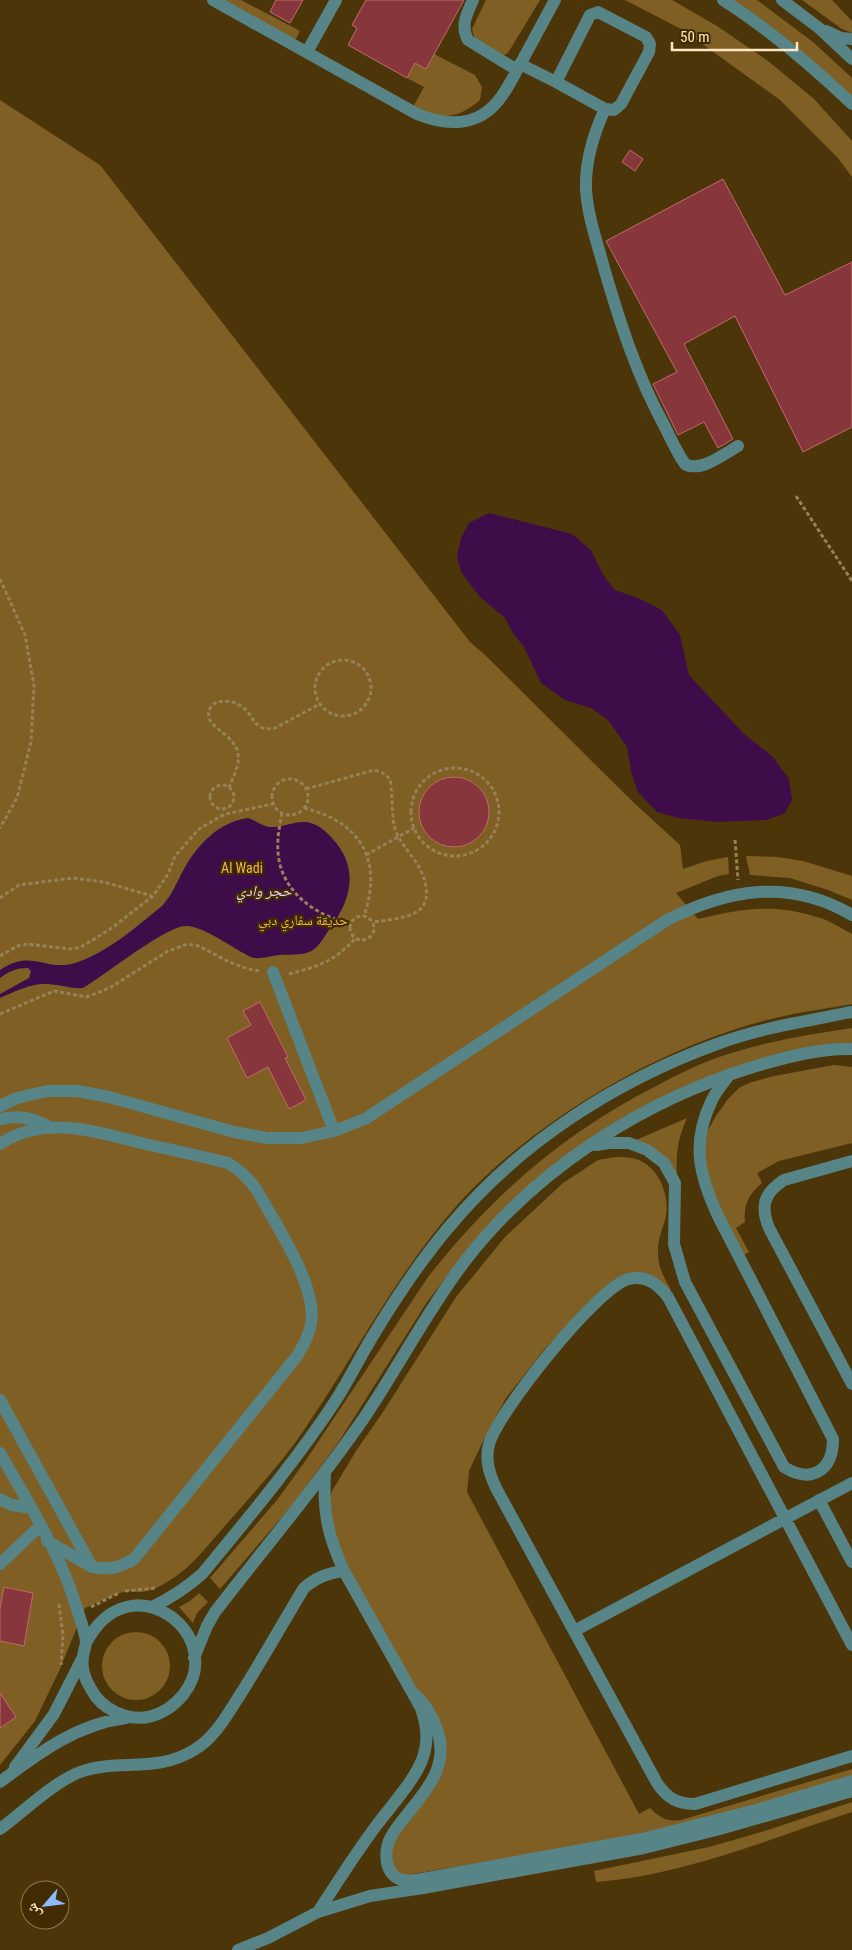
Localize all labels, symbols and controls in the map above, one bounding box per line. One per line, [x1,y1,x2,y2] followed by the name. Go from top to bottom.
[672,20,797,52] scale bar
[680,28,710,46] text: 50 m
[221,860,263,876] park label: Al Wadi
[236,882,292,903] water label: حجر وادي
[258,912,348,932] park label: حديقة سفاري دبي
[20,1880,70,1930] north arrow
[23,1900,45,1921] text: ش

